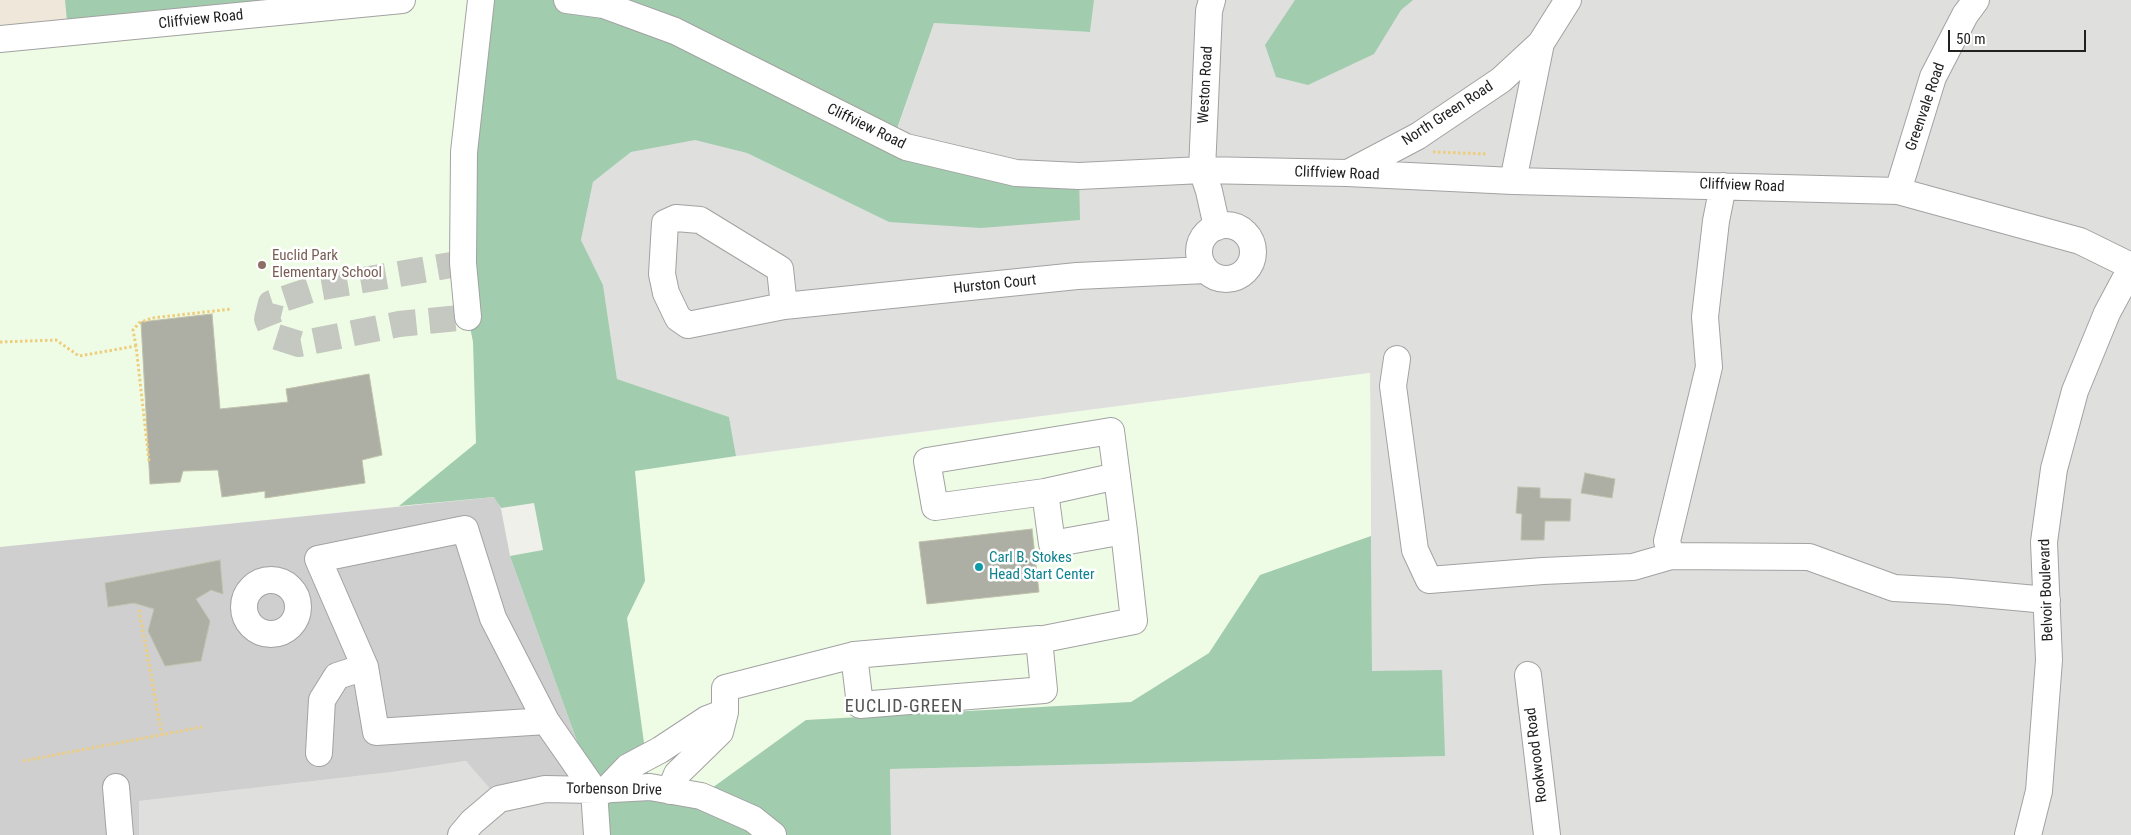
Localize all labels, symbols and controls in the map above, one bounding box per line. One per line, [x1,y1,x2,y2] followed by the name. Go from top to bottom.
[158,7,244,33] street label: Cliffview Road
[1951,20,2088,52] scale bar
[1956,30,1986,48] text: 50 m
[1195,46,1217,124] street label: Weston Road
[1902,61,1950,153] street label: Greenvale Road
[1399,78,1497,150] street label: North Green Road
[824,100,908,154] street label: Cliffview Road
[1294,164,1380,184] street label: Cliffview Road
[1699,176,1785,196] street label: Cliffview Road
[272,247,382,282] place label: Euclid Park Elementary School
[256,259,268,271] marker: Euclid Park Elementary School
[953,272,1037,298] street label: Hurston Court
[2036,538,2058,642] street label: Belvoir Boulevard
[989,549,1094,584] place label: Carl B. Stokes Head Start Center
[973,561,985,573] marker: Carl B. Stokes Head Start Center
[843,696,965,718] district label: EUCLID-GREEN
[1522,706,1552,804] street label: Rookwood Road
[566,780,662,800] street label: Torbenson Drive

